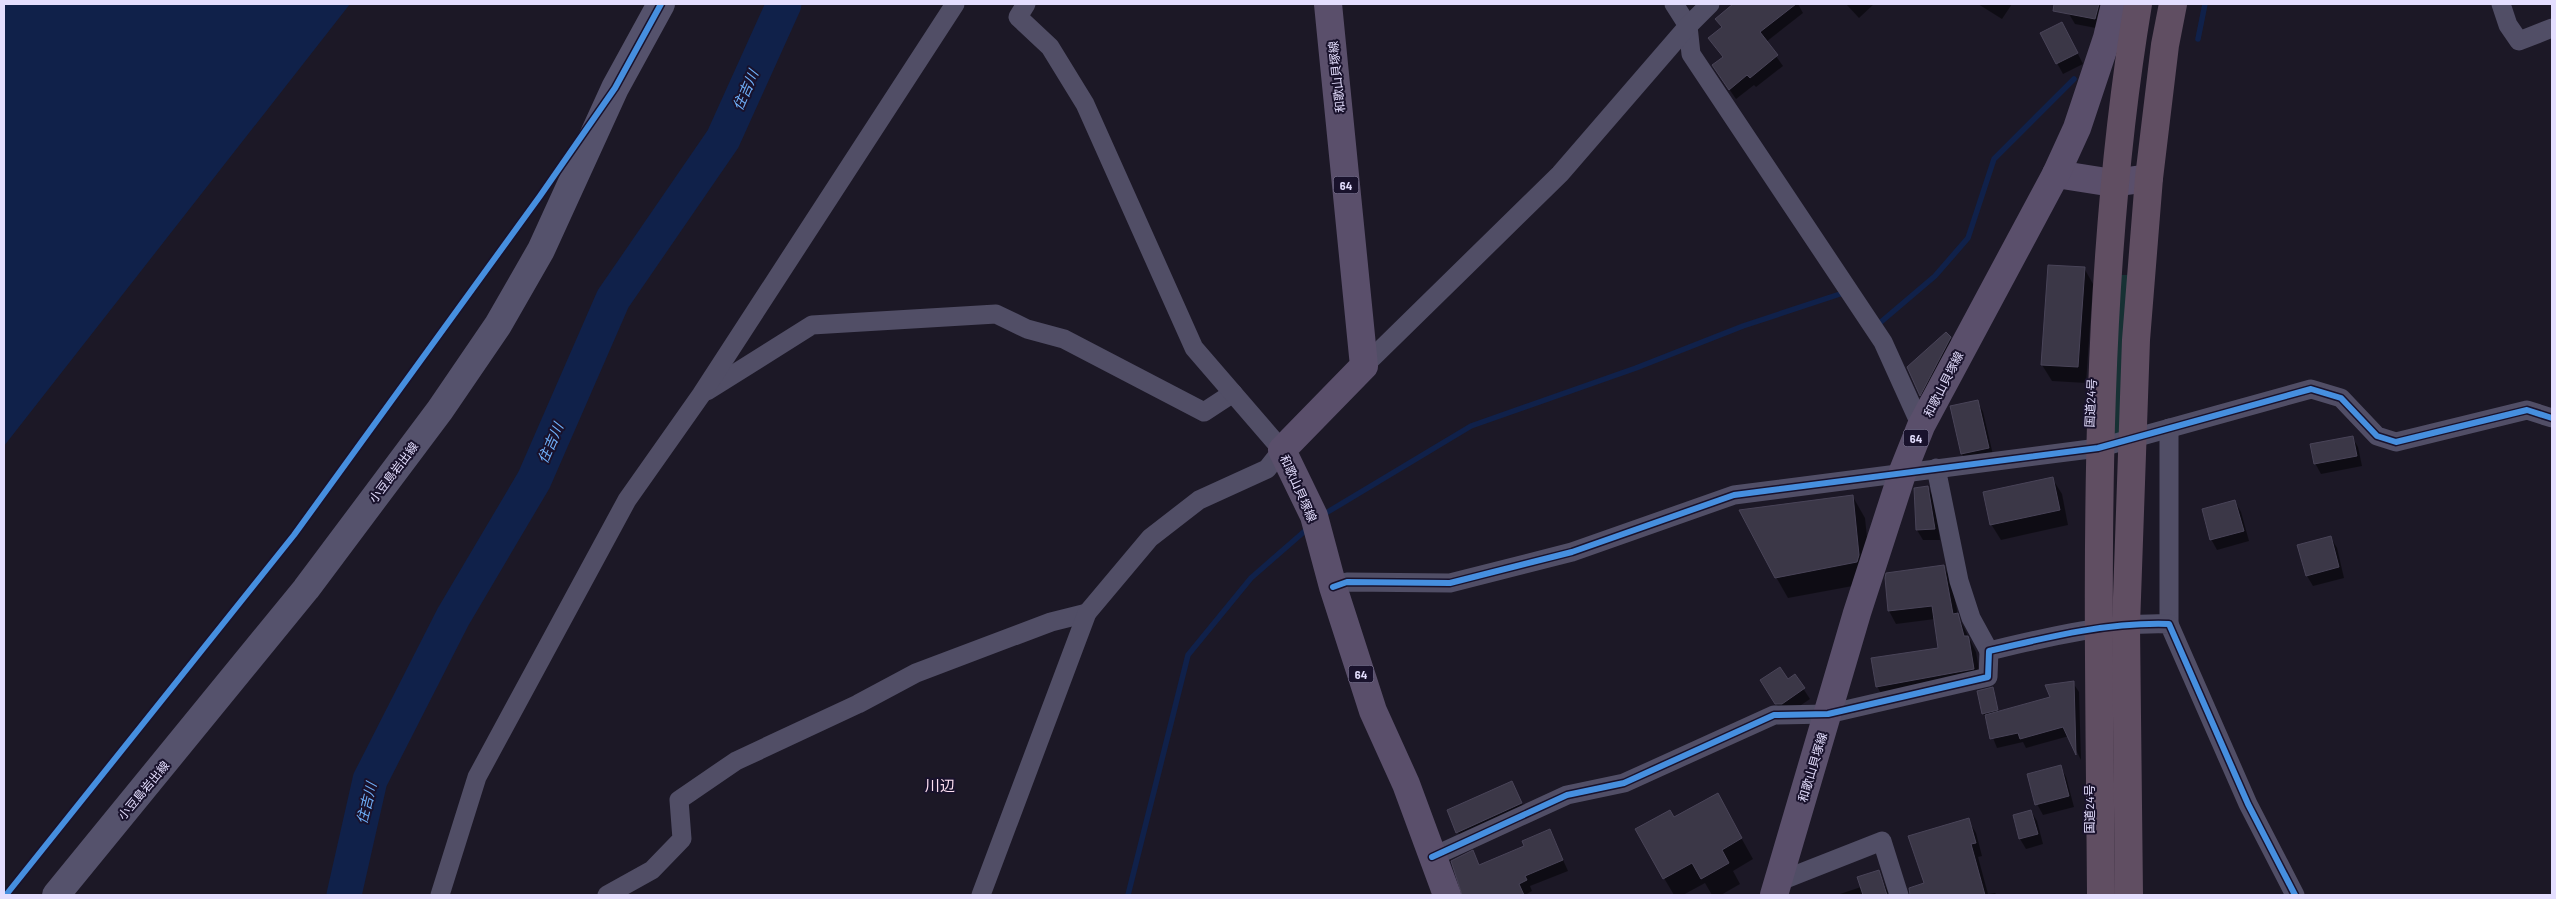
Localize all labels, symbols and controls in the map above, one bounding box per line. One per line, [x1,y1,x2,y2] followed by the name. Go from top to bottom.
[1325,40,1347,114] street label: 和歌山貝塚線
[729,66,762,113] water label: 住吉川
[1334,176,1358,194] road number: 64
[1920,349,1966,419] street label: 和歌山貝塚線
[2082,378,2098,428] street label: 国道24号
[534,419,567,466] water label: 住吉川
[1904,429,1928,446] road number: 64
[366,439,420,505] street label: 小豆島岩出線
[1278,452,1320,524] street label: 和歌山貝塚線
[1348,666,1374,682] road number: 64
[1795,731,1829,803] street label: 和歌山貝塚線
[114,758,172,822] street label: 小豆島岩出線
[925,776,955,794] district label: 川辺
[353,779,380,825] water label: 住吉川
[2082,784,2096,834] street label: 国道24号

